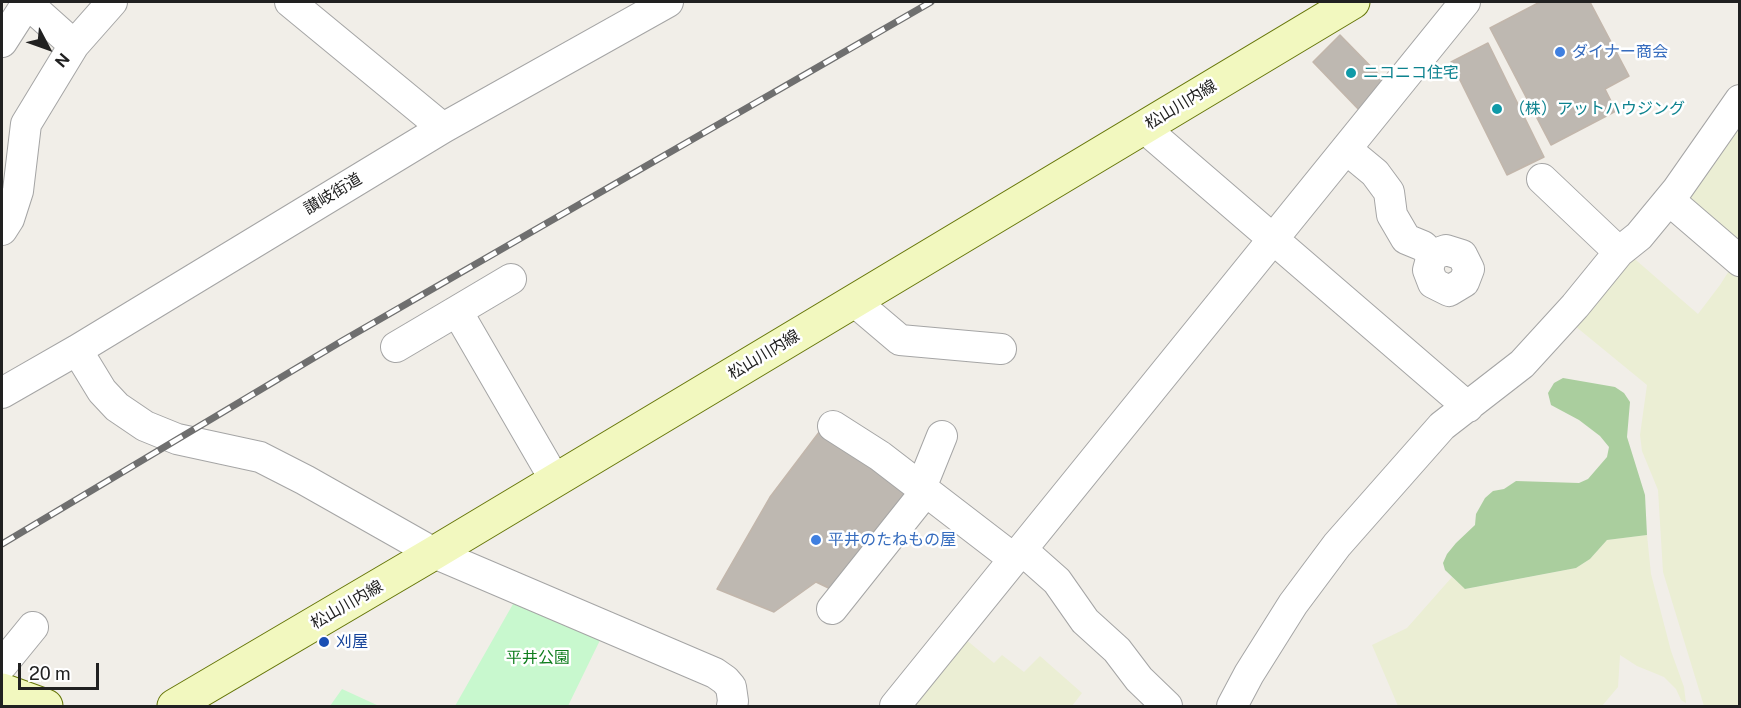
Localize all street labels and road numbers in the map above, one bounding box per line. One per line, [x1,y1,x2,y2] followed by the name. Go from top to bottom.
[1142,76,1220,134] street label: 松山川内線
[301,169,365,219] street label: 讃岐街道
[725,326,803,384] street label: 松山川内線
[308,577,386,633] street label: 松山川内線

